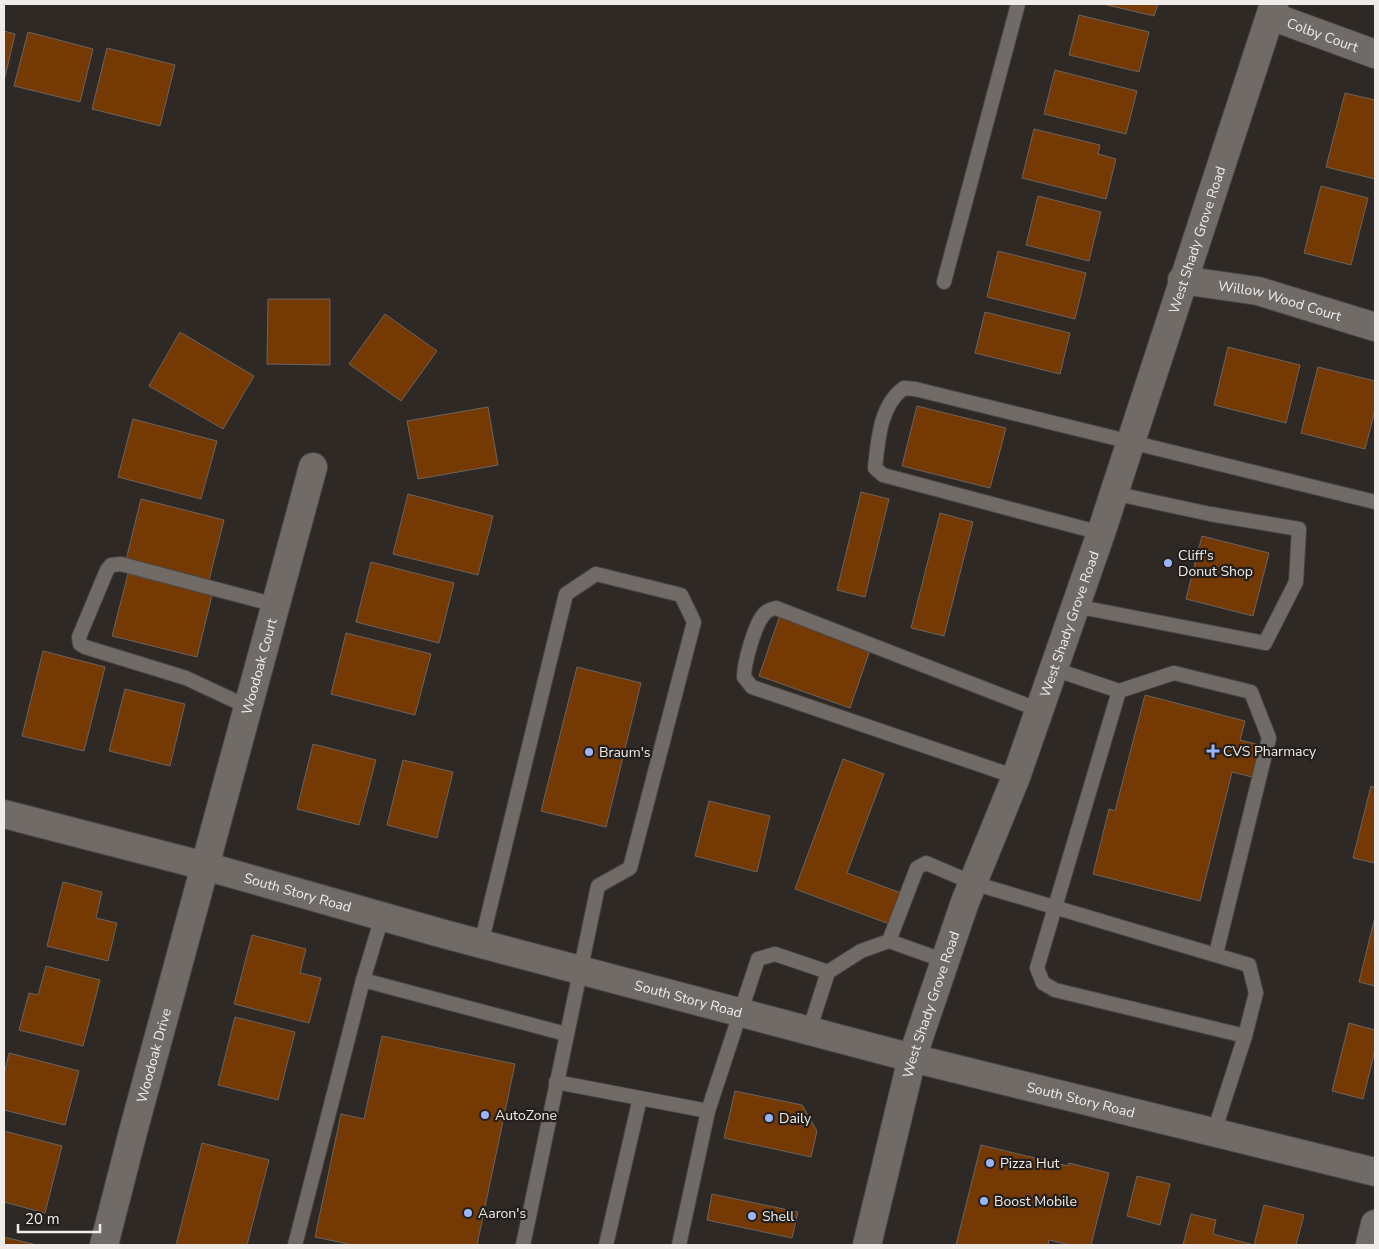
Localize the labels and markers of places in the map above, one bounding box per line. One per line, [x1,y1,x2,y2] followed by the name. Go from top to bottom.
[1178,546,1253,581] place label: Cliff's Donut Shop
[1162,557,1174,569] marker: Cliff's Donut Shop
[1223,742,1317,761] place label: CVS Pharmacy
[599,743,651,762] place label: Braum's
[1207,745,1219,757] marker: CVS Pharmacy
[583,746,595,758] marker: Braum's
[495,1106,557,1125] place label: AutoZone
[479,1109,491,1121] marker: AutoZone
[779,1109,812,1128] place label: Daily
[763,1112,775,1124] marker: Daily
[1000,1154,1060,1173] place label: Pizza Hut
[984,1157,996,1169] marker: Pizza Hut
[994,1192,1077,1211] place label: Boost Mobile
[978,1195,990,1207] marker: Boost Mobile
[478,1204,526,1223] place label: Aaron's
[462,1207,474,1219] marker: Aaron's
[762,1207,795,1226] place label: Shell
[746,1210,758,1222] marker: Shell

